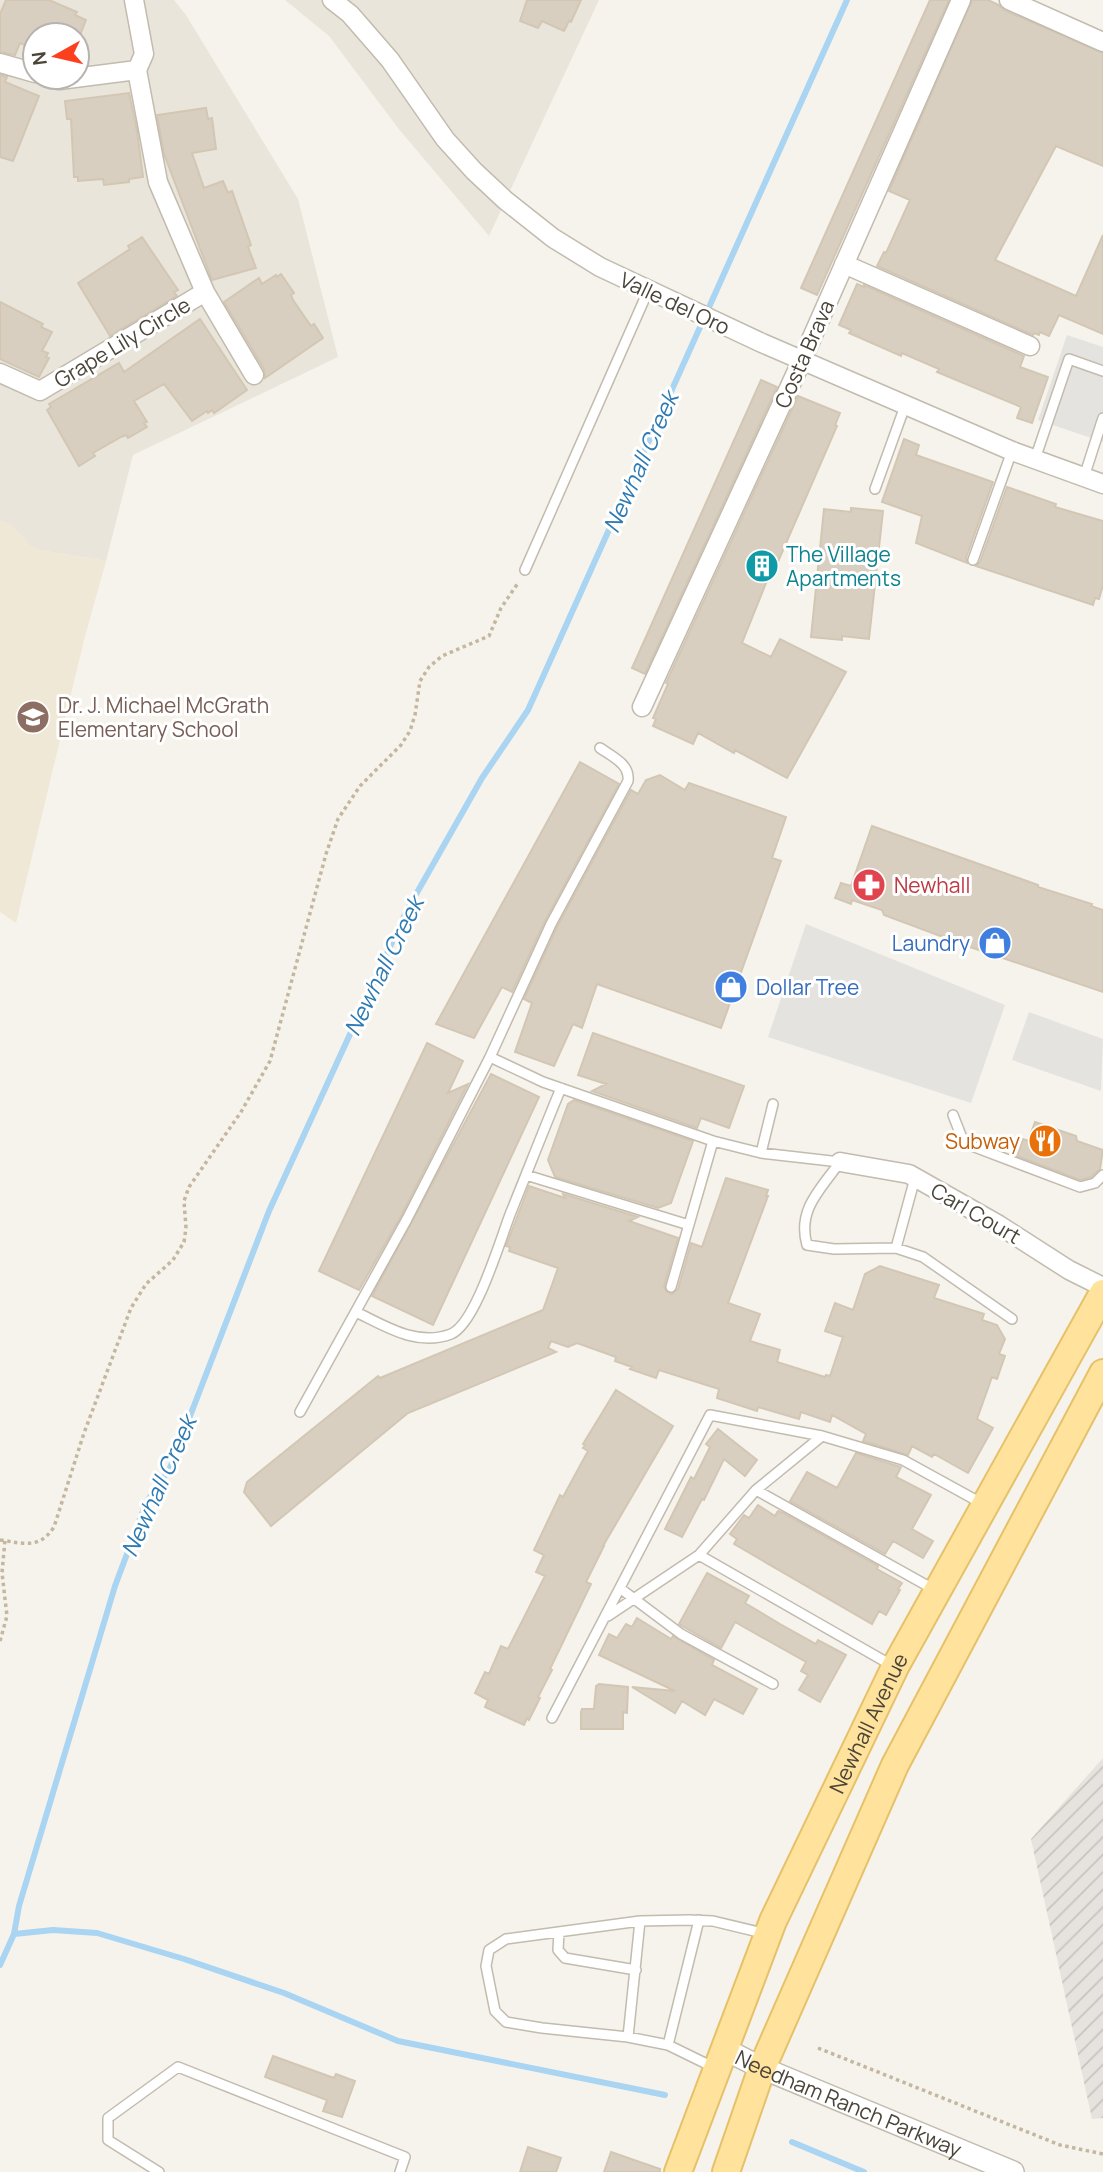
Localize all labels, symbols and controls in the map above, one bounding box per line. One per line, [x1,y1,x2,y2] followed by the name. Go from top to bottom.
[21,21,91,91] north arrow
[25,50,53,67] text: N
[615,265,735,341] street label: Valle del Oro
[49,290,195,394] street label: Grape Lily Circle
[768,295,840,413] street label: Costa Brava
[595,383,687,537] water label: Newhall Creek
[786,540,901,592] place label: The Village Apartments
[743,547,781,585] building icon: The Village Apartments
[58,691,269,743] place label: Dr. J. Michael McGrath Elementary School
[14,698,52,736] school or university icon: Dr. J. Michael McGrath Elementary School
[850,866,888,904] pharmacy icon: Newhall
[894,871,970,899] place label: Newhall
[336,888,432,1041] water label: Newhall Creek
[976,924,1014,962] shop icon: Laundry
[892,929,970,957] place label: Laundry
[712,968,750,1006] shop icon: Dollar Tree
[756,973,859,1001] place label: Dollar Tree
[1026,1122,1064,1160] restaurant icon: Subway
[945,1127,1020,1155] place label: Subway
[926,1176,1026,1250] street label: Carl Court
[113,1407,205,1561] water label: Newhall Creek
[822,1648,914,1798] street label: Newhall Avenue
[731,2043,966,2163] street label: Needham Ranch Parkway

